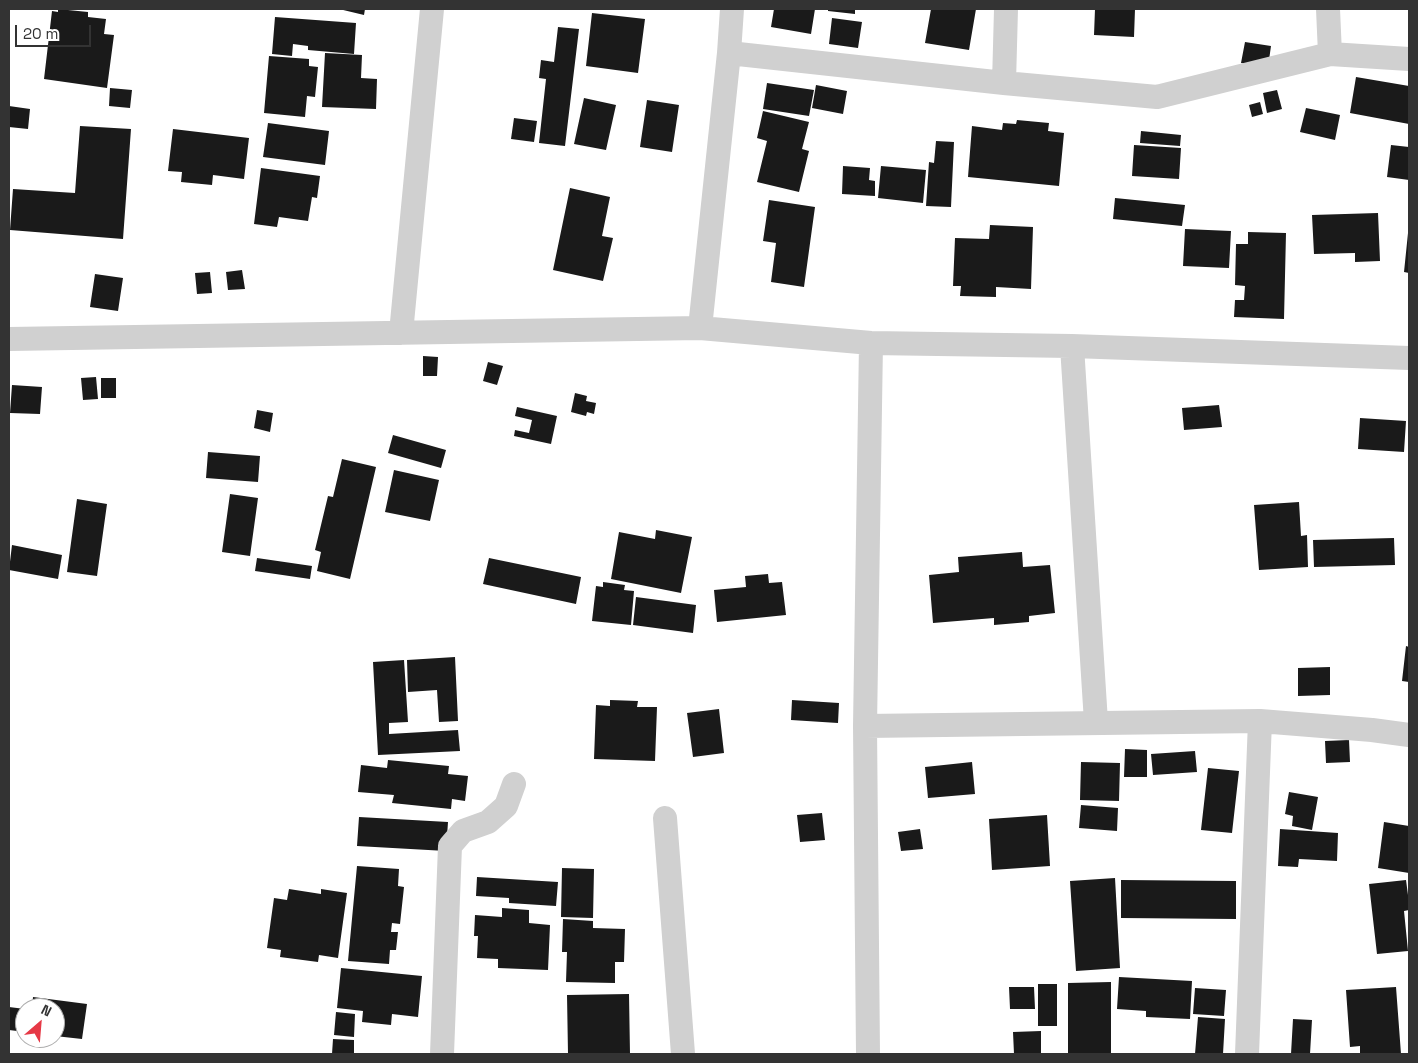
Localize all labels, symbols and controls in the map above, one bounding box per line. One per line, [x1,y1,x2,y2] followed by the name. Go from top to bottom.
[18,15,94,47] scale bar
[23,24,58,43] text: 20 m
[15,998,65,1048] north arrow
[38,1000,55,1021] text: N

